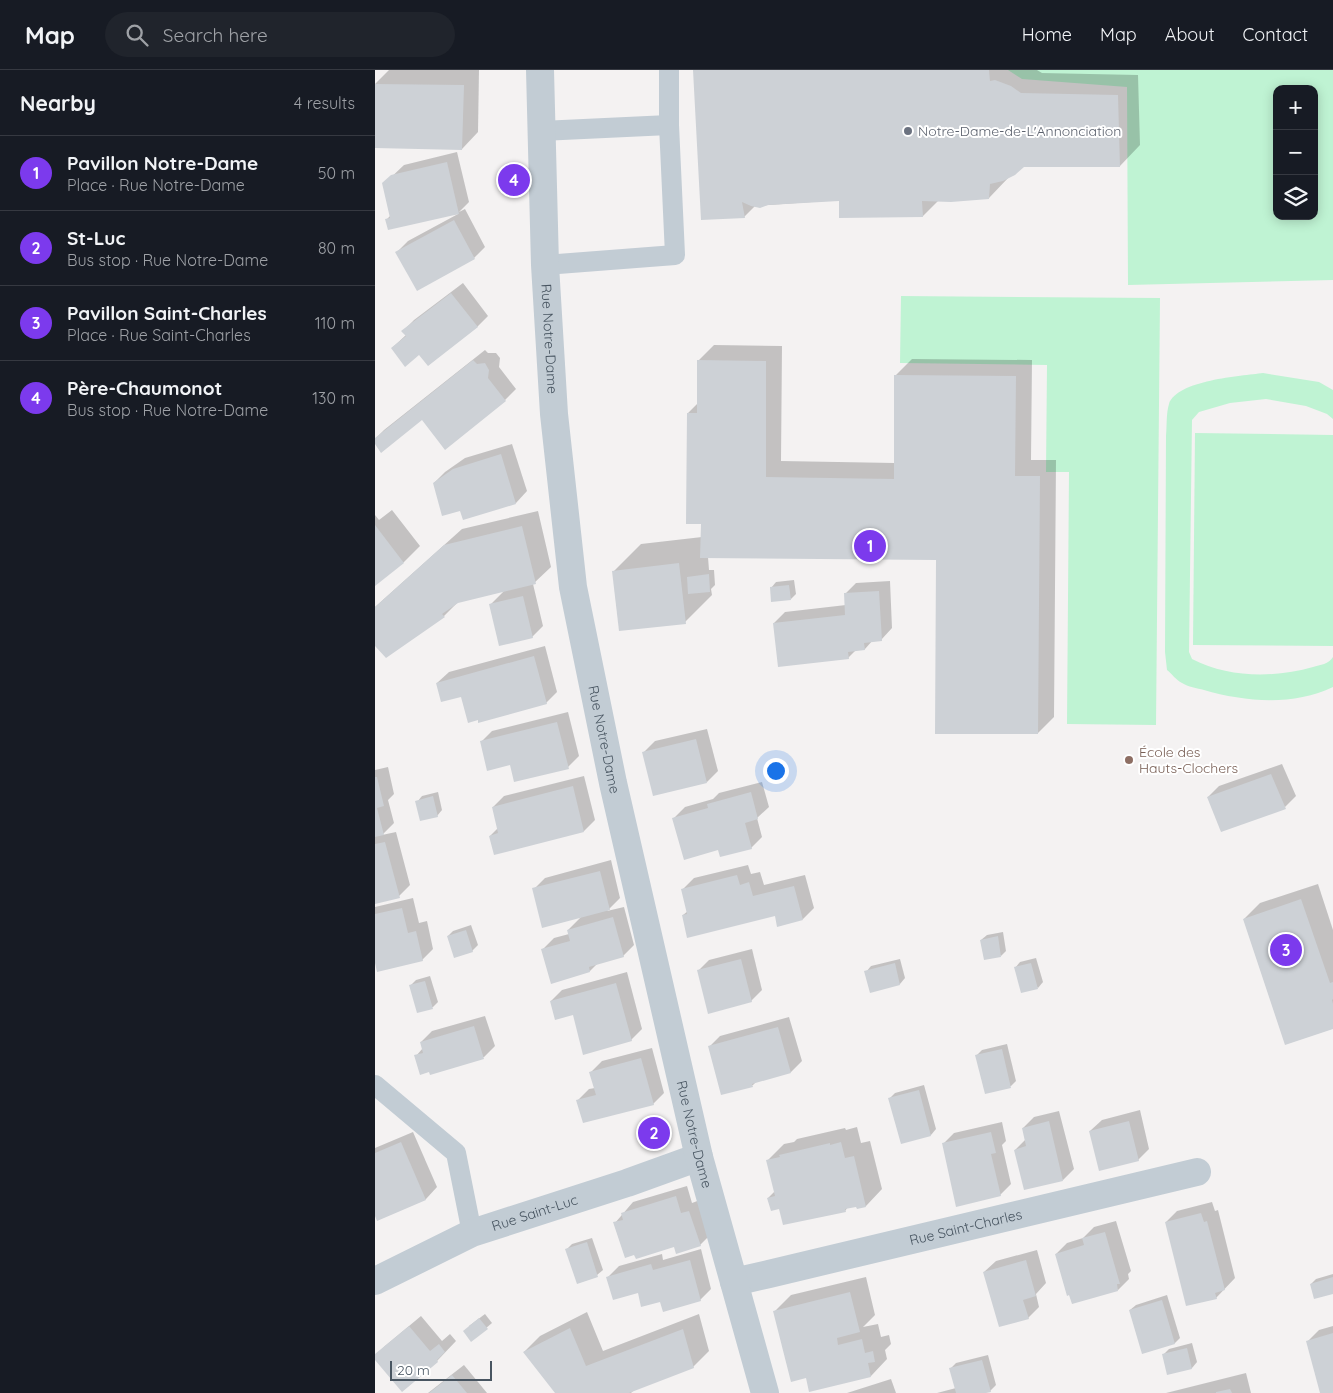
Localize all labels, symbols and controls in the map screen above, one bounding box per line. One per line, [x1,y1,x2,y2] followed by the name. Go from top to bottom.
[105,12,455,57] search box
[25,20,75,50] text: Map
[123,21,151,49] icon: search
[163,23,268,47] text: Search here
[1022,23,1072,46] text: Home
[1100,23,1137,46] text: Map
[1165,23,1215,46] text: About
[1243,23,1308,46] text: Contact
[1273,85,1318,220] map controls
[1273,85,1318,130] button: +
[20,90,96,116] text: Nearby
[294,93,355,113] text: 4 results
[918,122,1121,140] place label: Notre-Dame-de-L'Annonciation
[902,125,914,137] marker: Notre-Dame-de-L'Annonciation
[1273,130,1318,175] button: −
[67,151,258,175] text: Pavillon Notre-Dame
[498,161,530,199] pin: 4
[33,163,39,183] text: 1
[318,163,355,183] text: 50 m
[67,175,245,195] text: Place · Rue Notre-Dame
[1273,175,1318,220] button: layers
[67,226,125,250] text: St-Luc
[31,238,41,258] text: 2
[318,238,355,258] text: 80 m
[67,250,268,270] text: Bus stop · Rue Notre-Dame
[537,283,562,394] street label: Rue Notre-Dame
[67,301,267,325] text: Pavillon Saint-Charles
[32,313,40,333] text: 3
[315,313,355,333] text: 110 m
[67,325,251,345] text: Place · Rue Saint-Charles
[67,376,222,400] text: Père-Chaumonot
[31,388,41,408] text: 4
[312,388,355,408] text: 130 m
[67,400,268,420] text: Bus stop · Rue Notre-Dame
[854,527,886,565] pin: 1
[584,684,624,795] street label: Rue Notre-Dame
[1139,743,1238,777] place label: École des Hauts-Clochers
[1123,754,1135,766] marker: École des Hauts-Clochers
[763,758,789,784] your location
[1270,931,1302,969] pin: 3
[673,1079,716,1190] street label: Rue Notre-Dame
[638,1114,670,1152] pin: 2
[489,1191,580,1235] street label: Rue Saint-Luc
[907,1205,1024,1249] street label: Rue Saint-Charles
[390,1358,493,1381] scale bar
[397,1361,430,1379] text: 20 m

